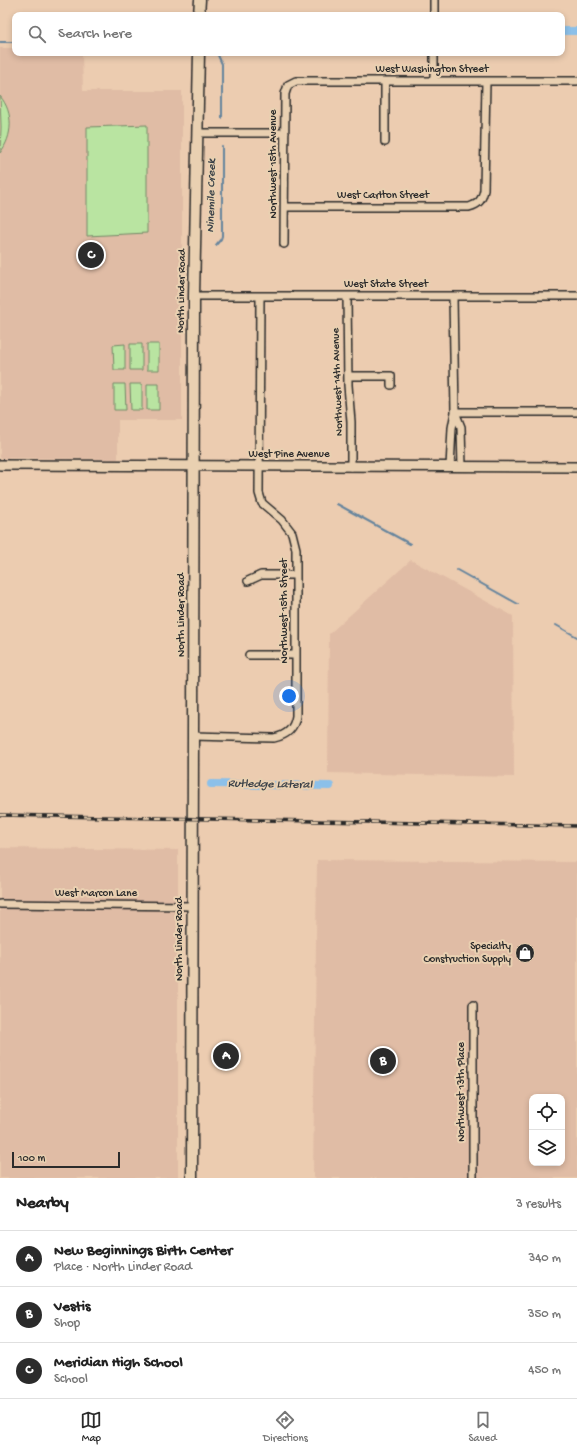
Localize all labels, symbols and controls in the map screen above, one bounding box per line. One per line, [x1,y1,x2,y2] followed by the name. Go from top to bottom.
[12,12,565,56] search box
[26,23,48,45] icon: search
[58,25,132,43] text: Search here
[376,64,490,76] street label: West Washington Street
[268,109,280,218] street label: Northwest 15th Avenue
[204,157,220,233] water label: Ninemile Creek
[337,190,430,202] street label: West Carlton Street
[78,240,104,270] pin: C
[175,247,189,333] street label: North Linder Road
[344,279,429,291] street label: West State Street
[330,327,346,436] street label: Northwest 14th Avenue
[248,449,330,461] street label: West Pine Avenue
[279,557,291,664] street label: Northwest 15th Street
[176,571,188,657] street label: North Linder Road
[279,686,299,706] your location
[228,777,314,793] water label: Rutledge Lateral
[55,888,137,900] street label: West Marcon Lane
[174,895,186,981] street label: North Linder Road
[423,941,512,966] place label: Specialty Construction Supply
[514,942,536,964] shop icon: Specialty Construction Supply
[213,1041,239,1071] pin: A
[456,1042,468,1142] street label: Northwest 13th Place
[370,1046,396,1076] pin: B
[529,1094,565,1166] map controls
[529,1094,565,1130] button: locate
[529,1130,565,1166] button: layers
[12,1150,120,1169] scale bar
[18,1153,45,1165] text: 100 m
[16,1194,69,1214] text: Nearby
[516,1197,561,1212] text: 3 results
[54,1242,232,1260] text: New Beginnings Birth Center
[25,1251,33,1266] text: A
[528,1251,561,1266] text: 340 m
[54,1260,192,1275] text: Place · North Linder Road
[54,1298,91,1316] text: Vestis
[26,1307,32,1322] text: B
[528,1307,561,1322] text: 350 m
[54,1316,80,1331] text: Shop
[54,1354,183,1372] text: Meridian High School
[25,1363,33,1378] text: C
[528,1363,561,1378] text: 450 m
[54,1372,88,1387] text: School
[80,1409,102,1445] tab: Map
[263,1409,308,1445] tab: Directions
[468,1409,497,1445] tab: Saved

